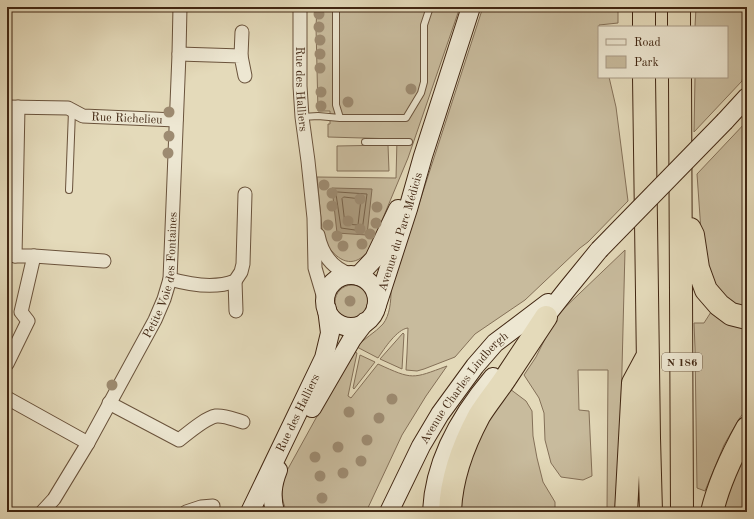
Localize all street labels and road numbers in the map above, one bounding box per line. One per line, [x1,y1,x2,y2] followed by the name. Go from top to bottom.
[293,46,309,132] street label: Rue des Halliers
[91,111,163,126] street label: Rue Richelieu
[377,171,425,293] street label: Avenue du Parc Médicis
[141,212,180,341] street label: Petite Voie des Fontaines
[419,330,511,446] street label: Avenue Charles Lindbergh
[662,353,702,371] road number: N 186
[275,372,322,454] street label: Rue des Halliers

